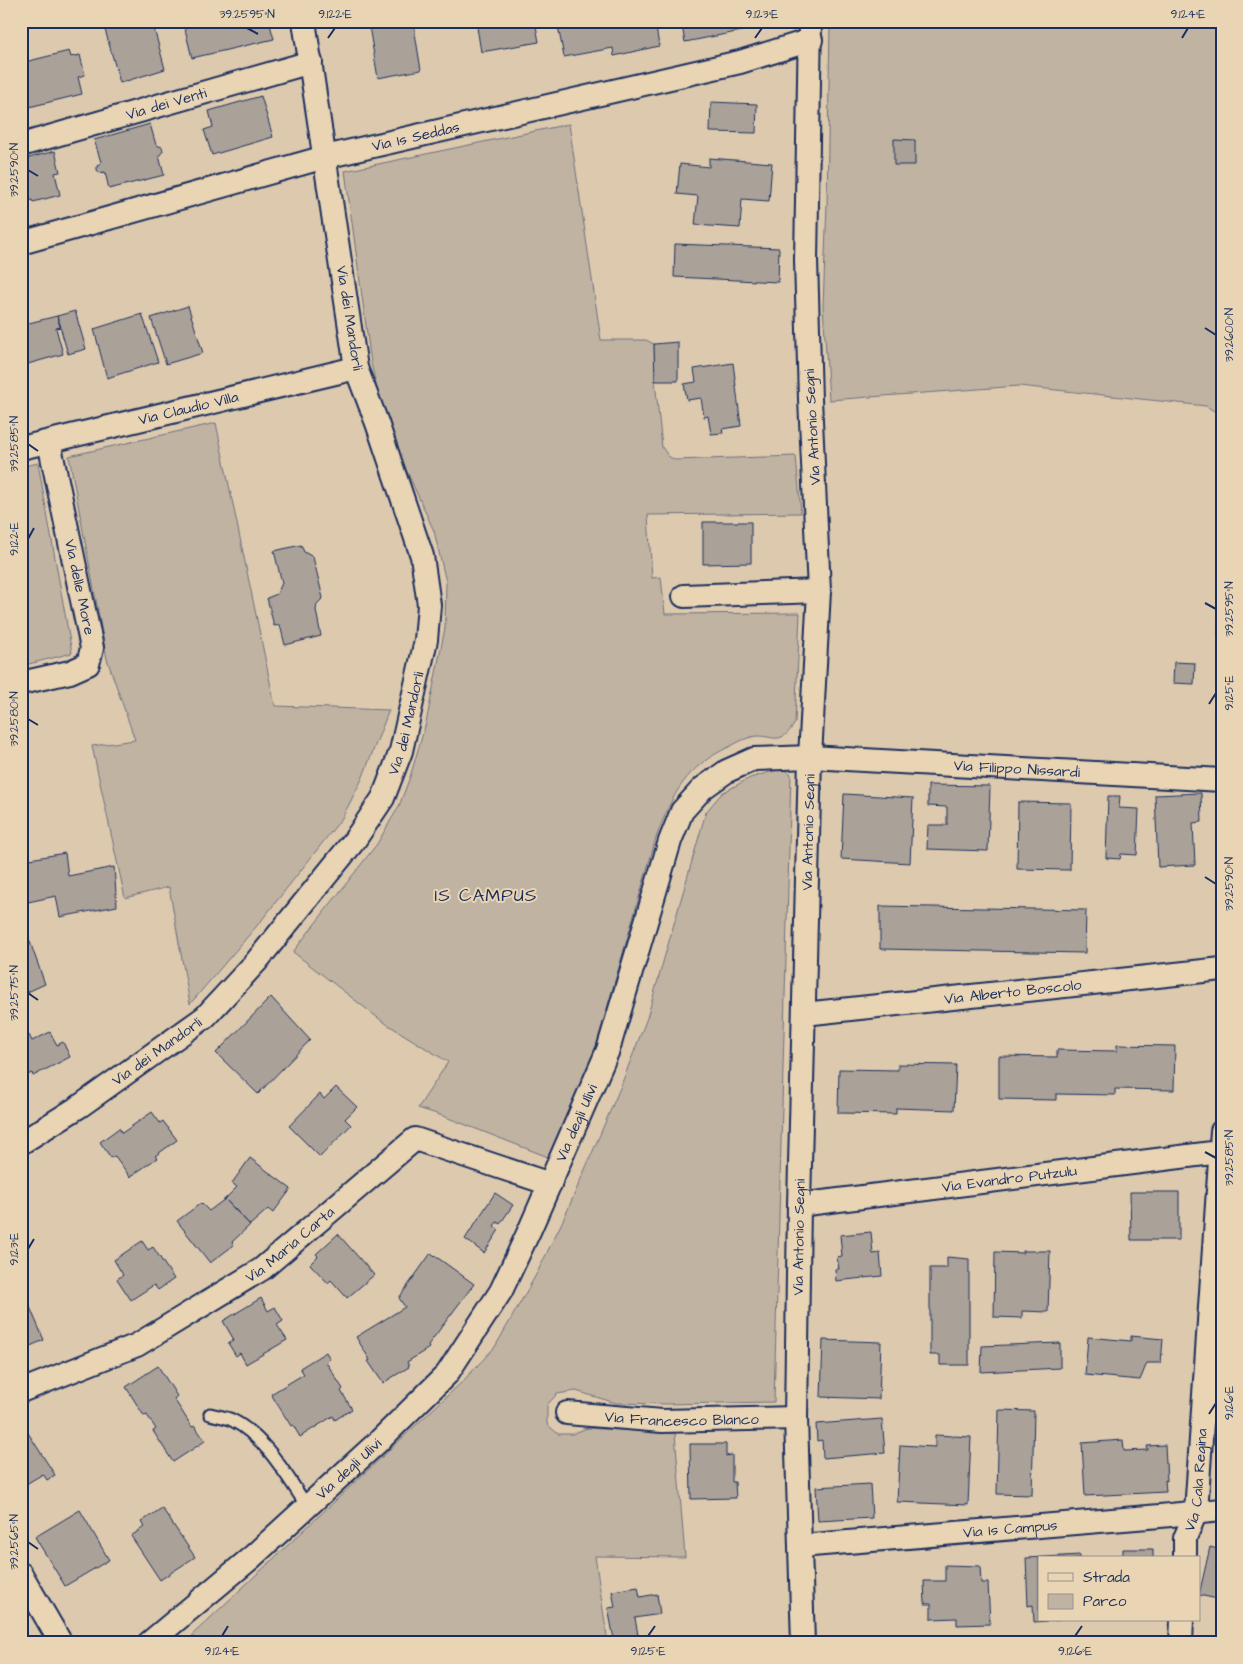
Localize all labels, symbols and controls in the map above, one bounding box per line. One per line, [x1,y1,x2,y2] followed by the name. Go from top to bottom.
[219,6,275,23] text: 39.2595°N
[318,6,352,23] text: 9.122°E
[746,6,778,23] text: 9.123°E
[1171,6,1205,23] text: 9.124°E
[124,82,210,125] street label: Via dei Venti
[370,116,462,157] street label: Via Is Seddas
[6,142,23,197] text: 39.2590°N
[331,264,368,373] street label: Via dei Mandorli
[1221,307,1238,362] text: 39.2600°N
[799,368,827,486] street label: Via Antonio Segni
[136,386,241,431] street label: Via Claudio Villa
[6,415,23,472] text: 39.2585°N
[6,522,23,556] text: 9.122°E
[59,537,100,637] street label: Via delle More
[1221,581,1238,637] text: 39.2595°N
[383,669,430,778] street label: Via dei Mandorli
[1221,675,1238,711] text: 9.125°E
[6,691,23,747] text: 39.2580°N
[953,755,1081,783] street label: Via Filippo Nissardi
[797,773,821,891] street label: Via Antonio Segni
[1221,856,1238,911] text: 39.2590°N
[435,883,537,908] district label: IS CAMPUS
[6,965,23,1021] text: 39.2575°N
[943,974,1083,1010] street label: Via Alberto Boscolo
[108,1012,207,1091] street label: Via dei Mandorli
[551,1080,603,1165] street label: Via degli Ulivi
[1221,1129,1238,1186] text: 39.2585°N
[941,1160,1079,1198] street label: Via Evandro Putzulu
[788,1178,811,1296] street label: Via Antonio Segni
[241,1202,339,1288] street label: Via Maria Carta
[6,1233,23,1265] text: 9.123°E
[1221,1386,1238,1420] text: 9.126°E
[604,1406,760,1432] street label: Via Francesco Blanco
[1179,1428,1213,1535] street label: Via Cala Regina
[311,1433,387,1505] street label: Via degli Ulivi
[6,1513,23,1570] text: 39.2565°N
[962,1515,1059,1543] street label: Via Is Campus
[1038,1556,1200,1622] legend
[1083,1567,1130,1588] text: Strada
[1083,1591,1127,1612] text: Parco
[205,1643,239,1660] text: 9.124°E
[630,1643,666,1660] text: 9.125°E
[1058,1643,1092,1660] text: 9.126°E

